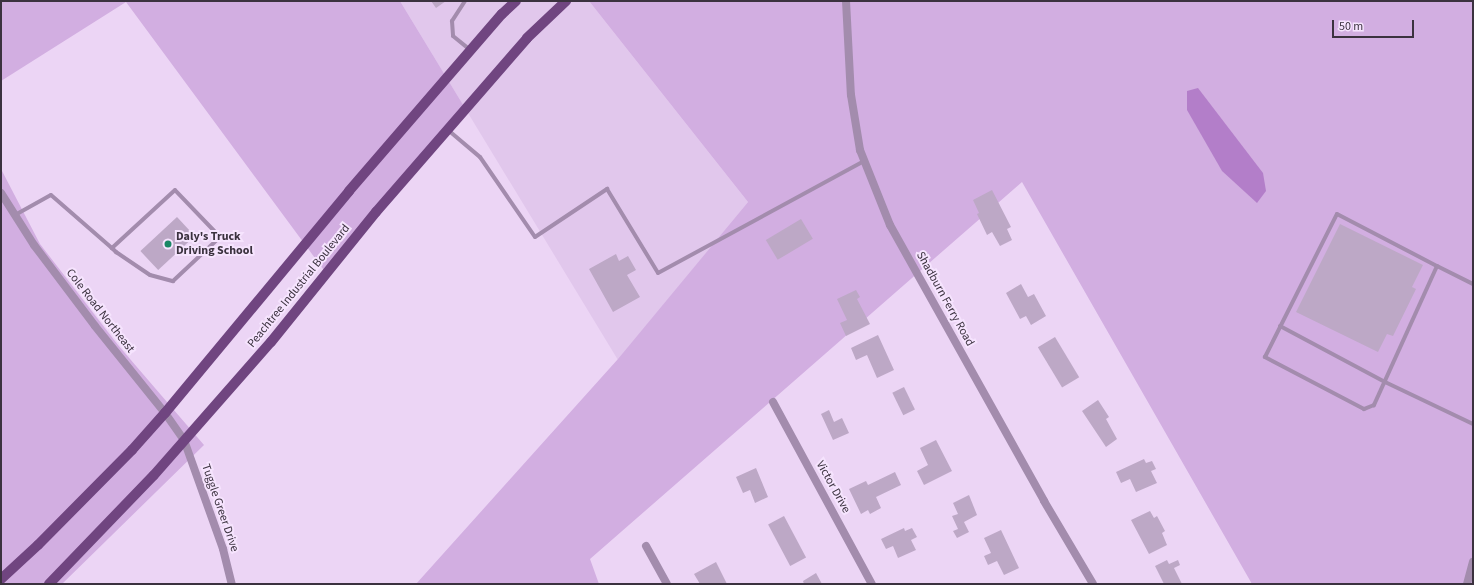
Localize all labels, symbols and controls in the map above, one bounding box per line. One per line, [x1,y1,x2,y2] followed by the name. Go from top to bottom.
[1334,12,1416,38] scale bar
[1339,18,1363,35] text: 50 m
[245,221,353,351] street label: Peachtree Industrial Boulevard
[176,230,253,258] place label: Daly's Truck Driving School
[163,239,173,249] marker: Daly's Truck Driving School
[913,249,977,349] street label: Shadburn Ferry Road
[63,266,137,356] street label: Cole Road Northeast
[813,458,853,516] street label: Victor Drive
[198,462,242,554] street label: Tuggle Greer Drive

